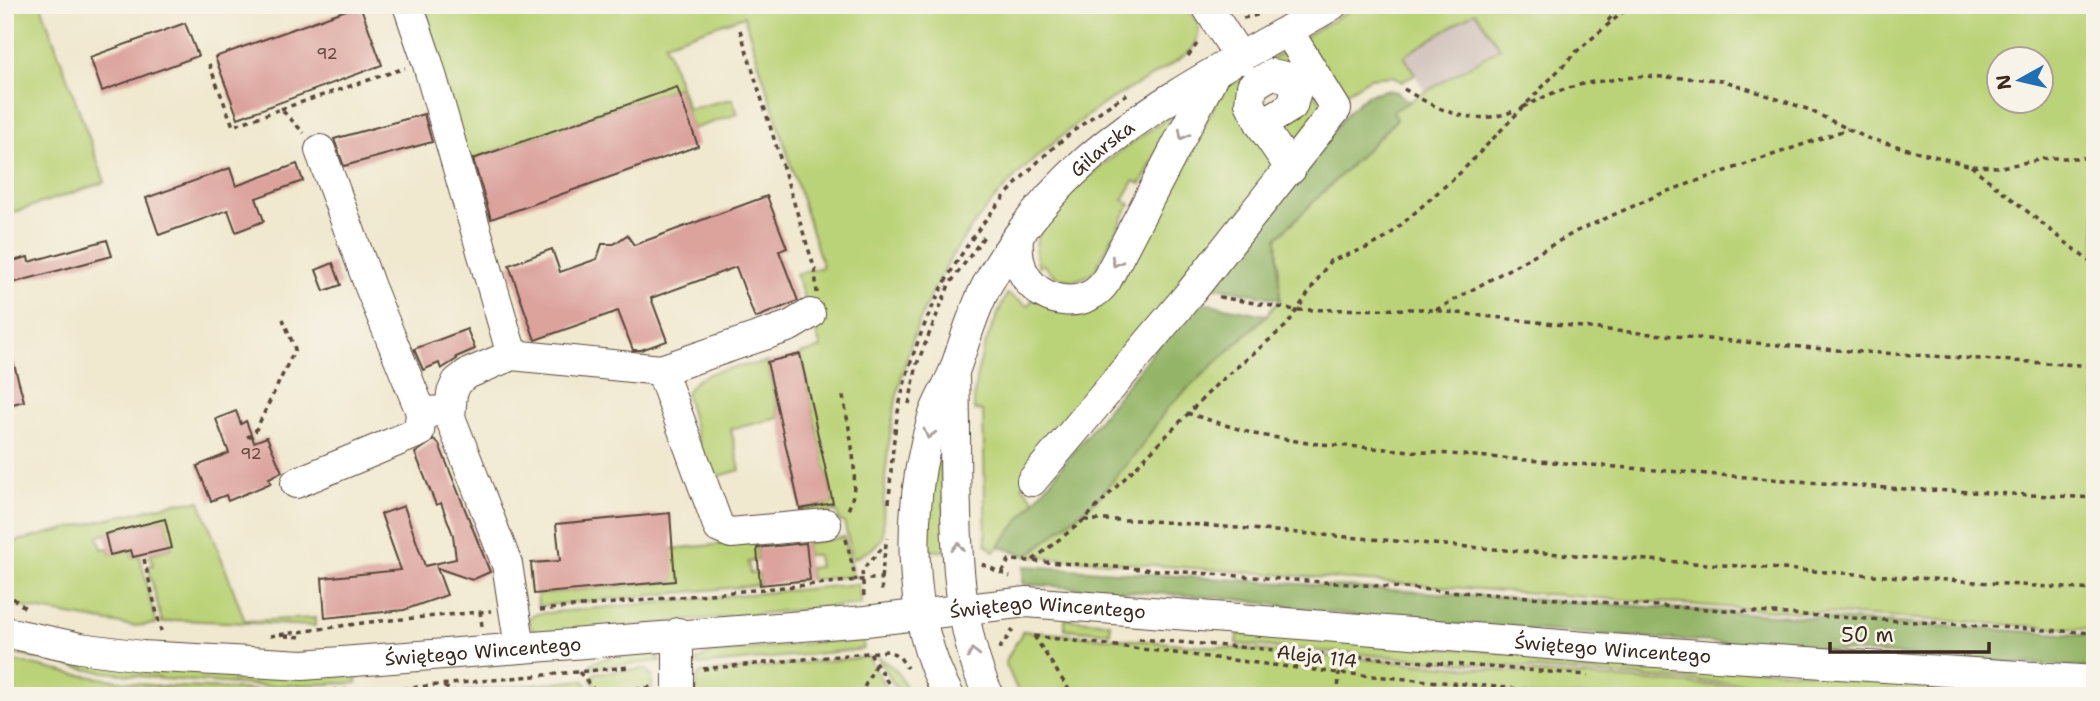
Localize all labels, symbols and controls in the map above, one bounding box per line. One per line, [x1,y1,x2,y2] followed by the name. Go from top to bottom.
[316,43,338,64] house number: 92
[1984,46,2054,116] north arrow
[1990,73,2017,91] text: N
[1065,115,1140,182] street label: Gilarska
[1178,128,1191,140] one-way arrow
[1111,255,1125,267] one-way arrow
[923,428,937,440] one-way arrow
[240,443,262,464] house number: 92
[950,542,966,552] one-way arrow
[948,589,1147,625] street label: Świętego Wincentego
[1830,610,1990,654] scale bar
[1841,621,1894,649] text: 50 m
[1514,628,1712,669] street label: Świętego Wincentego
[384,631,582,672] street label: Świętego Wincentego
[1275,639,1359,674] street label: Aleja 114
[967,647,981,659] one-way arrow

